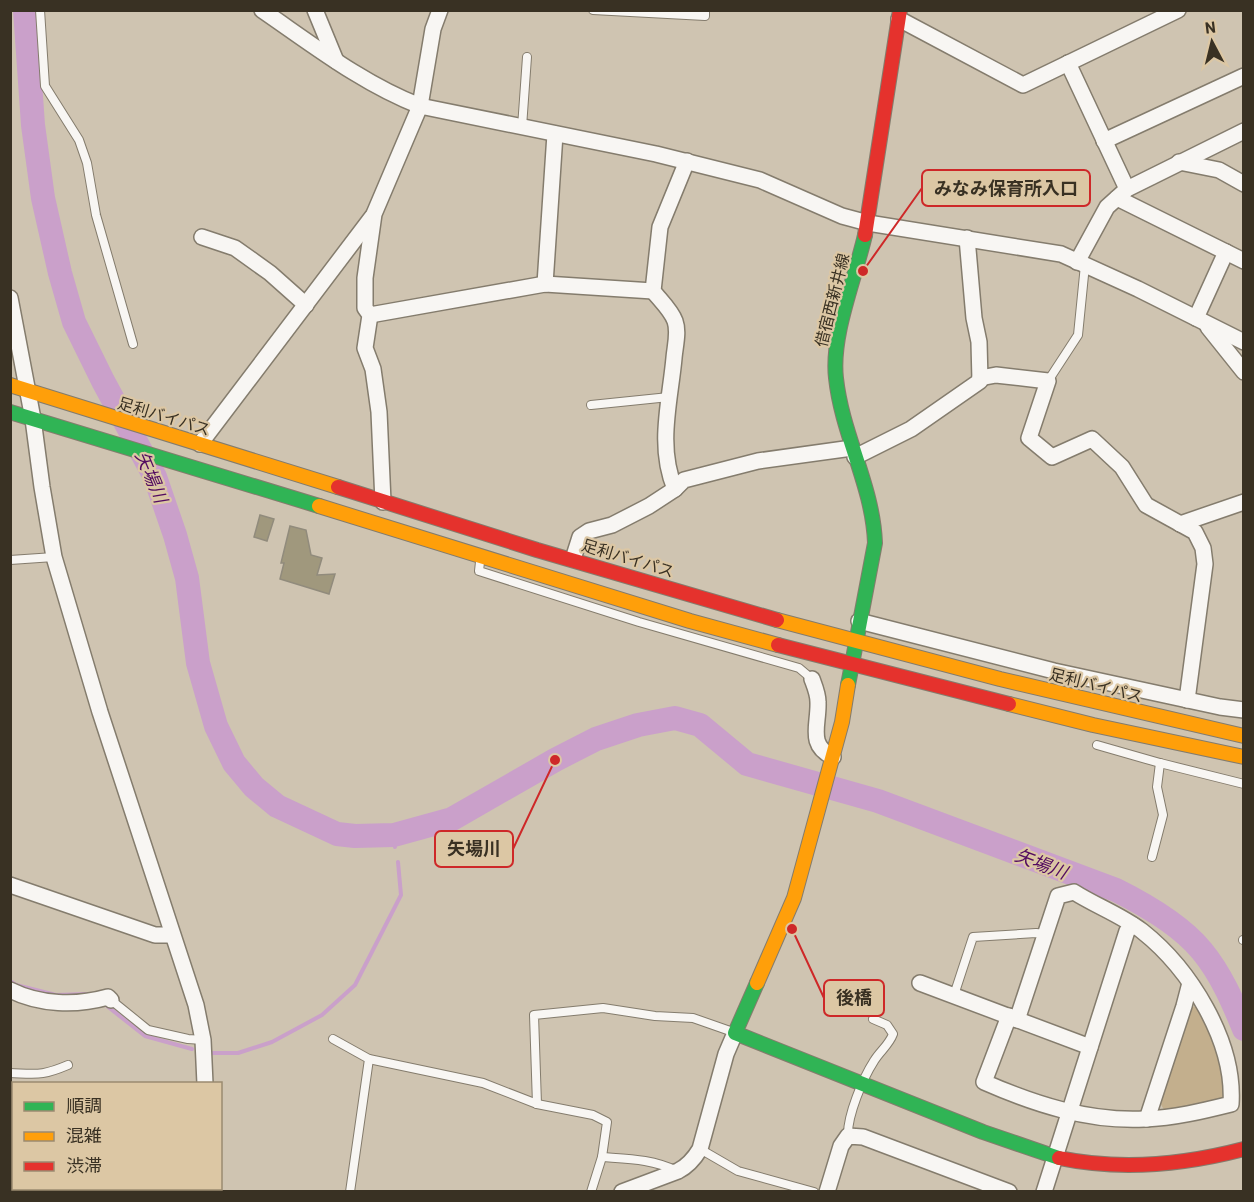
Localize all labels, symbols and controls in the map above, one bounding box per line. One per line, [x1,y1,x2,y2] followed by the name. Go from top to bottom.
[1182,12,1242,72] north arrow
[1204,17,1217,37] text: N
[922,170,1090,206] callout: みなみ保育所入口
[934,177,1078,199] text: みなみ保育所入口
[811,251,852,349] street label: 借宿西新井線
[116,392,213,439] street label: 足利バイパス
[131,447,173,508] water label: 矢場川
[580,534,677,581] street label: 足利バイパス
[1047,664,1145,705] street label: 足利バイパス
[435,831,513,867] callout: 矢場川
[447,837,501,859] text: 矢場川
[1012,843,1072,884] water label: 矢場川
[824,980,884,1016] callout: 後橋
[836,986,872,1008] text: 後橋
[12,1082,222,1190] legend
[66,1094,102,1116] text: 順調
[66,1124,102,1146] text: 混雑
[66,1154,102,1176] text: 渋滞

